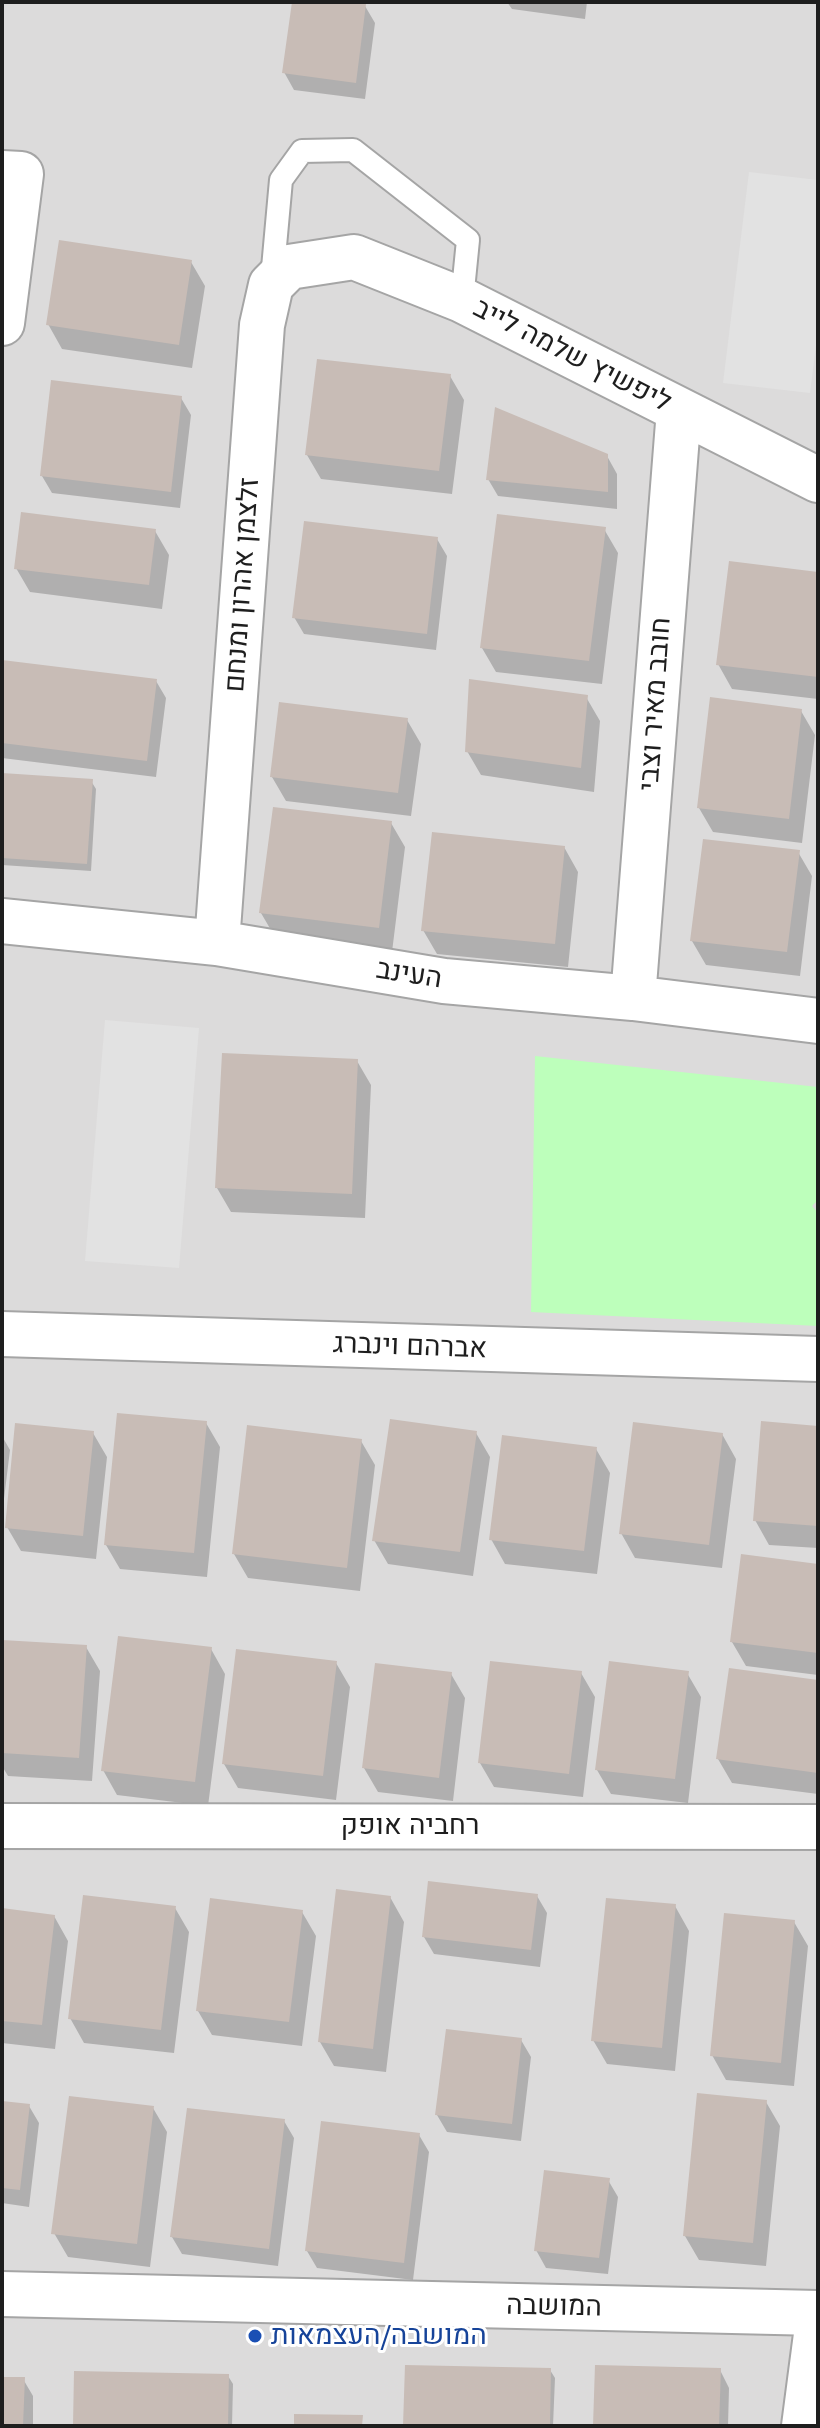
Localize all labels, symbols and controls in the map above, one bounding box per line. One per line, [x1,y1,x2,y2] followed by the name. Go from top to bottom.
[468,292,676,420] street label: ליפשיץ שלמה לייב
[219,476,267,694] street label: זלצמן אהרון ומנחם
[633,616,679,792] street label: חובב מאיר וצבי
[374,953,444,997] street label: העינב
[332,1328,488,1366] street label: אברהם וינברג
[341,1809,479,1843] street label: רחביה אופק
[506,2289,602,2325] street label: המושבה
[271,2319,487,2353] place label: המושבה/העצמאות
[246,2327,264,2345] marker: המושבה/העצמאות

